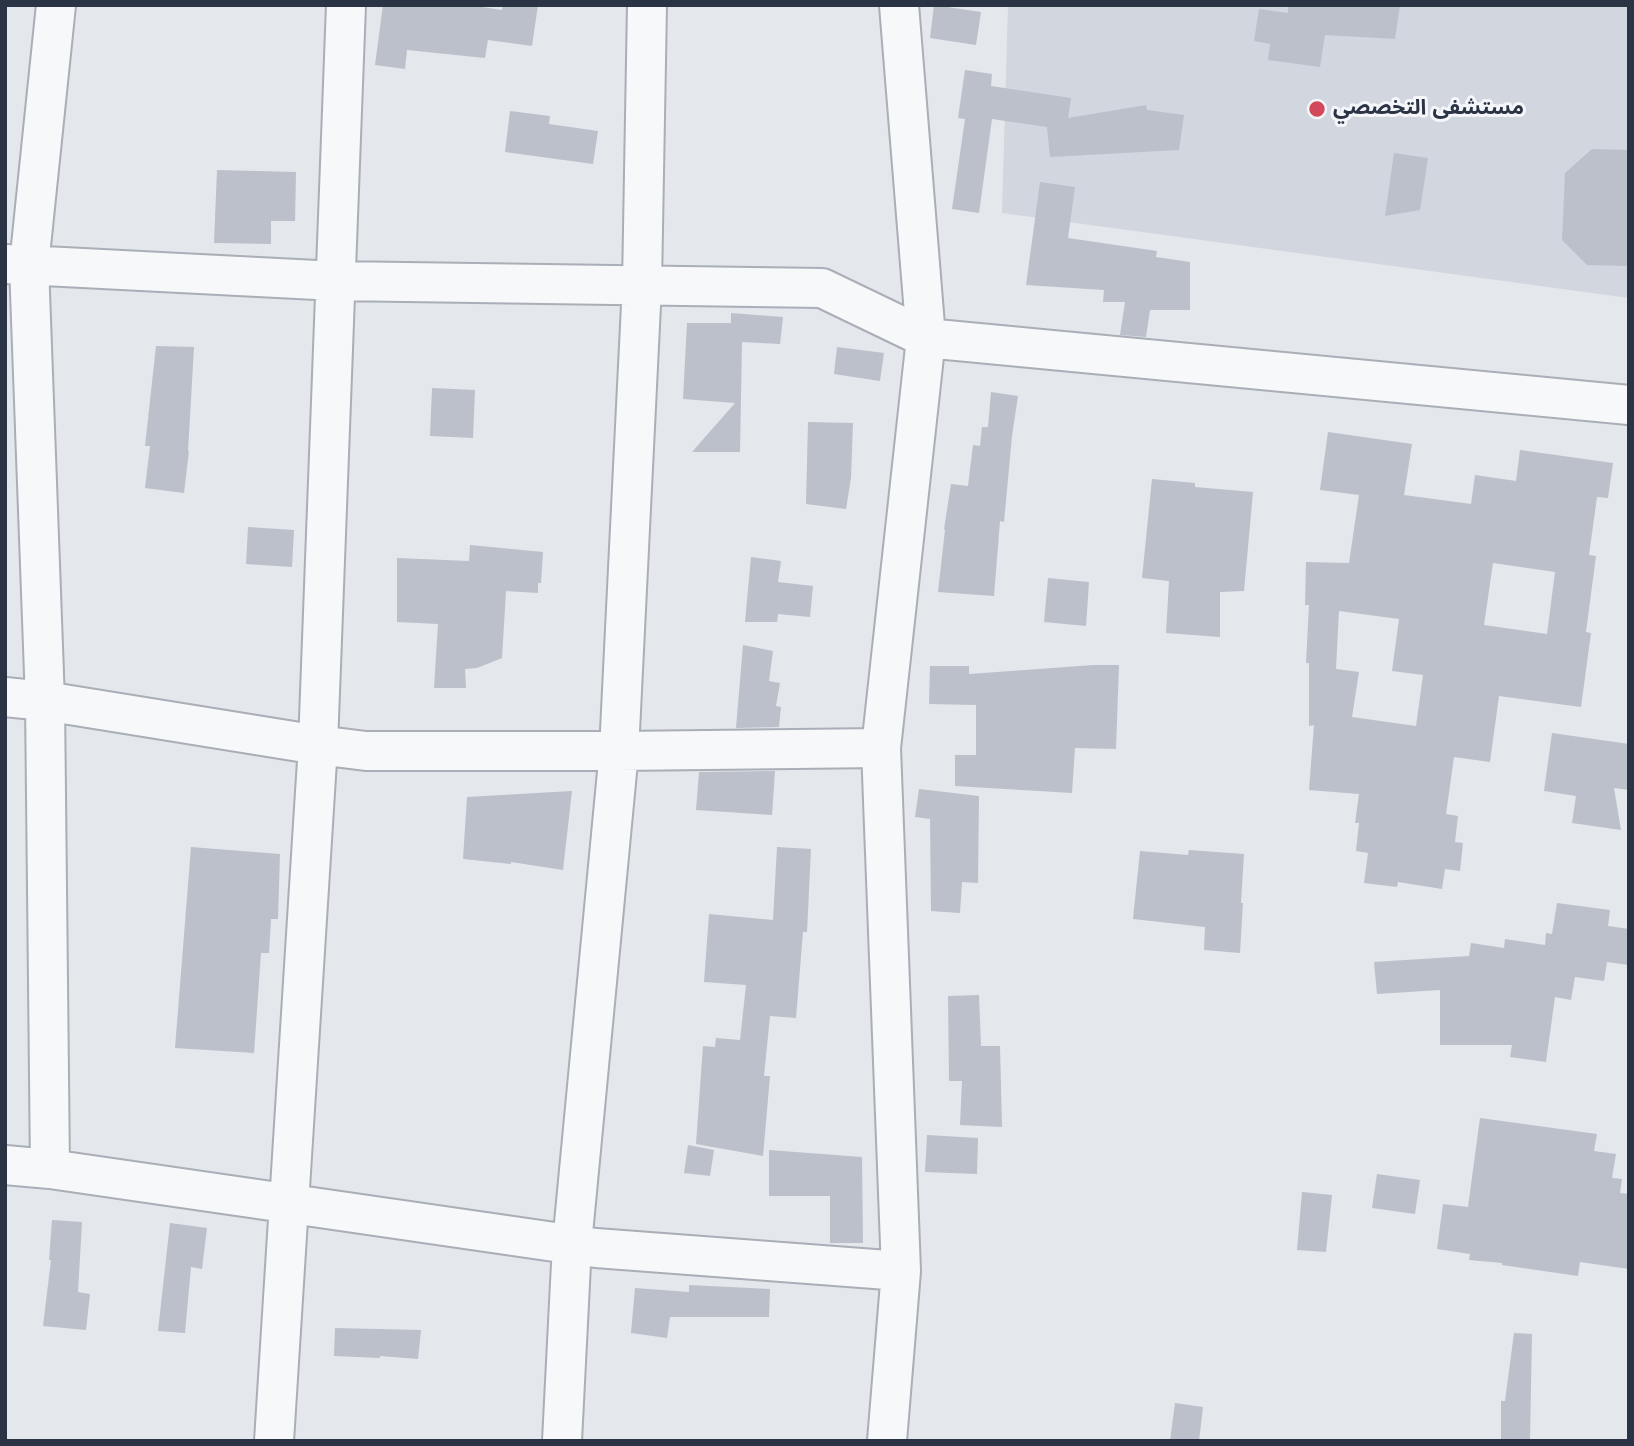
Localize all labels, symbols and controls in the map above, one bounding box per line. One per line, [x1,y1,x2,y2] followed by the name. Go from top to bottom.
[1333,96,1524,122] place label: مستشفى التخصصي
[1307,99,1327,119] marker: مستشفى التخصصي

